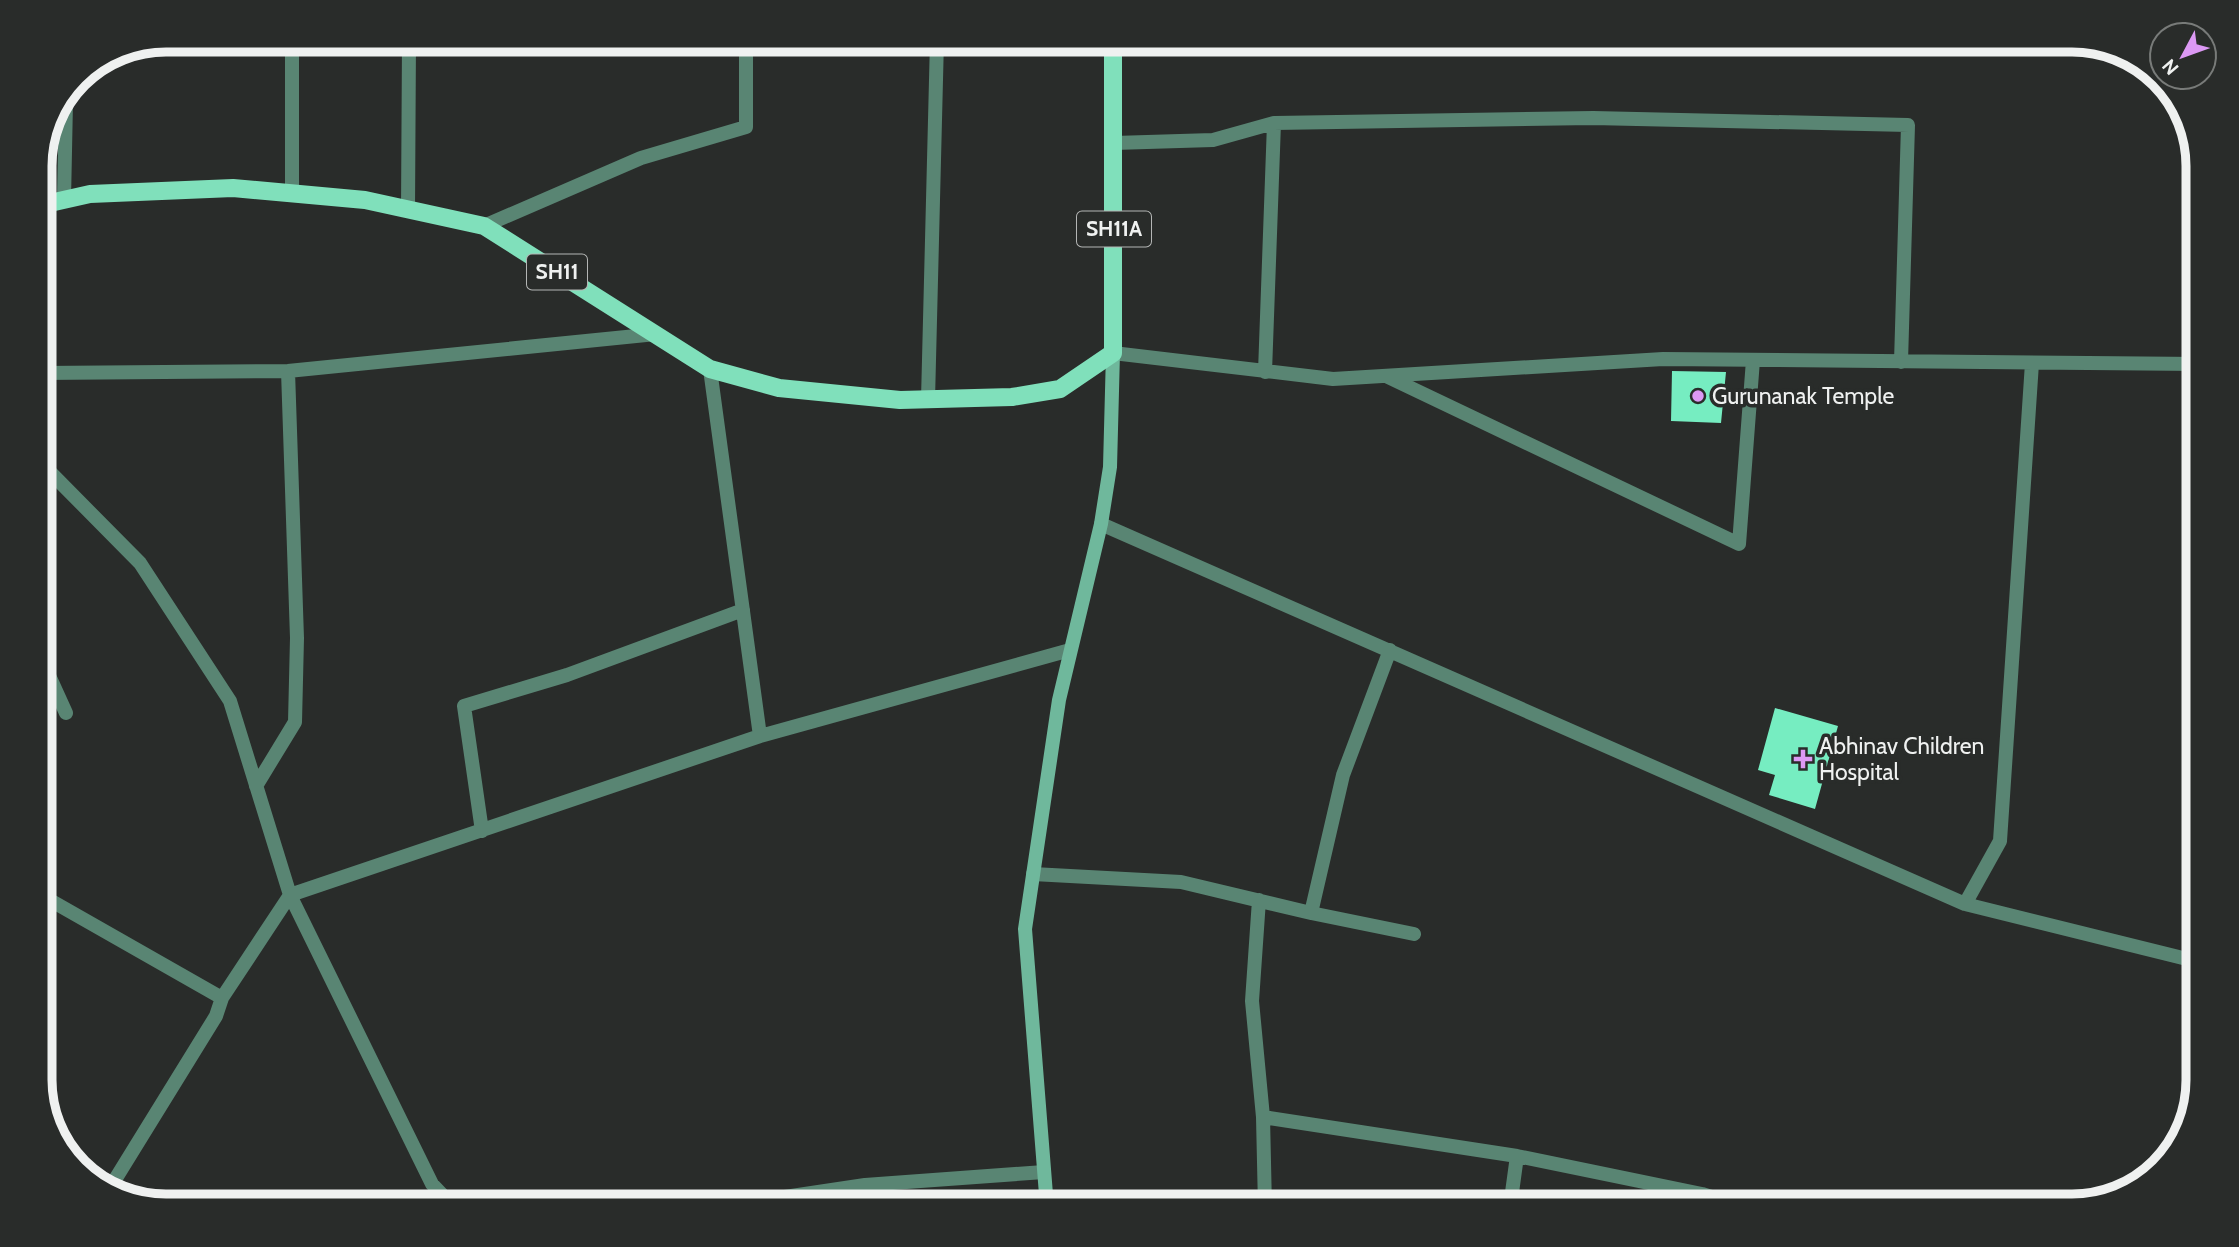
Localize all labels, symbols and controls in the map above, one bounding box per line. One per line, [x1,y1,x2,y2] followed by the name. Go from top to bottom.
[2148,21,2218,91] north arrow
[2157,54,2184,79] text: N
[1077,212,1151,246] road number: SH11A
[527,254,587,290] road number: SH11
[1712,382,1894,410] place label: Gurunanak Temple
[1690,388,1706,404] marker: Gurunanak Temple
[1819,732,1984,786] place label: Abhinav Children Hospital
[1793,749,1813,769] marker: Abhinav Children Hospital

